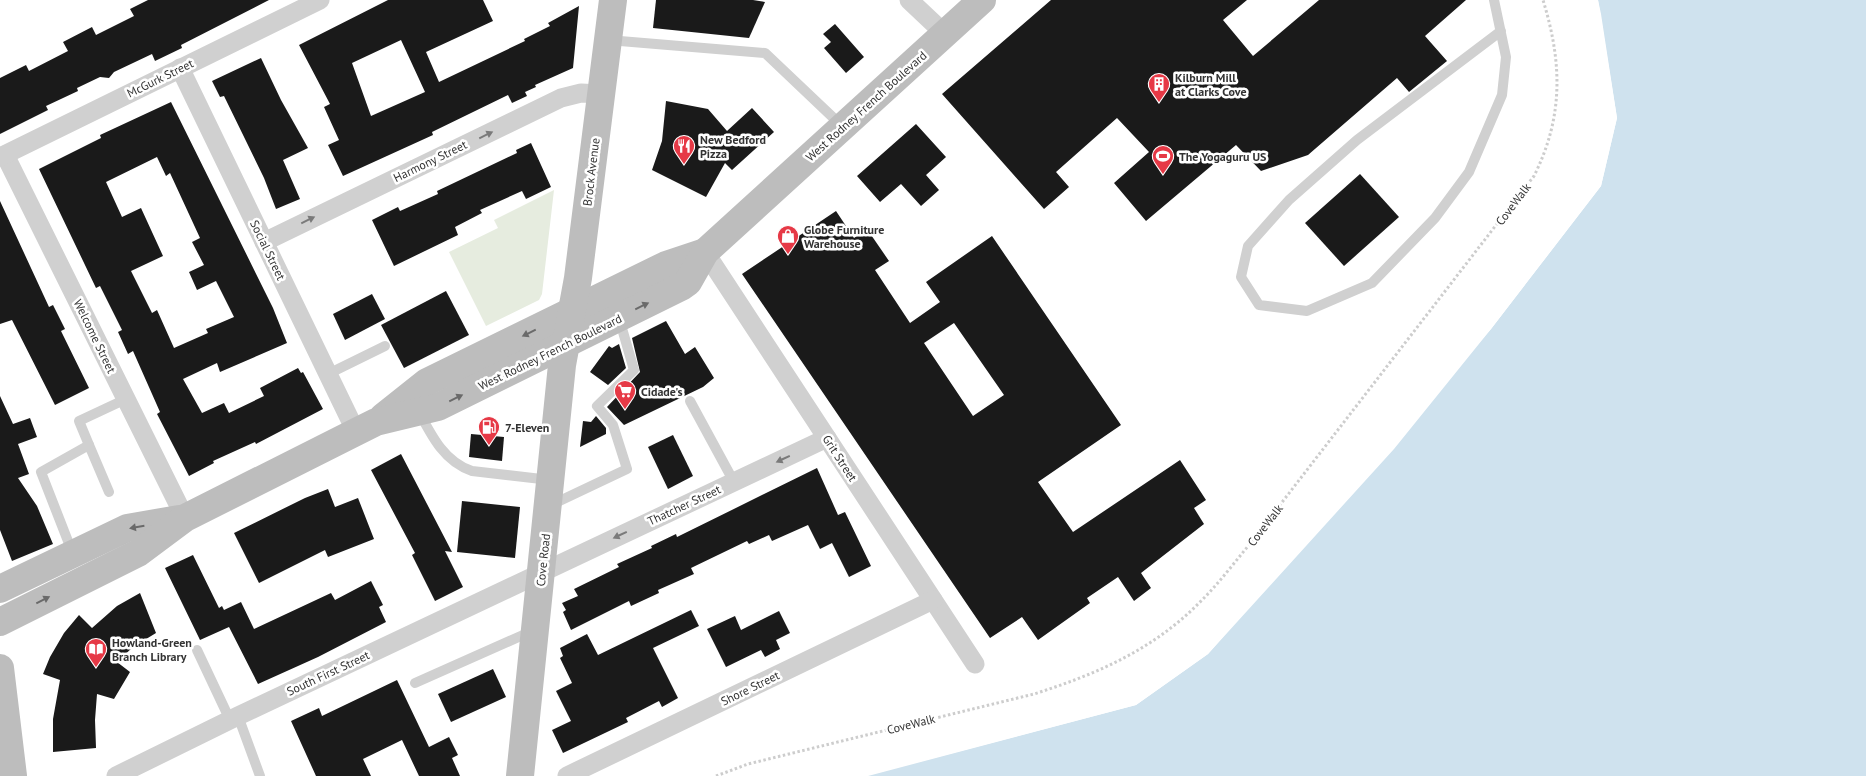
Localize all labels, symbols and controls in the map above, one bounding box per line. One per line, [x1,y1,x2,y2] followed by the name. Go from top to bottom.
[802,48,930,164] street label: West Rodney French Boulevard
[124,55,196,101] street label: McGurk Street
[1175,70,1247,99] place label: Kilburn Mill at Clarks Cove
[1147,72,1171,103] building icon: Kilburn Mill at Clarks Cove
[478,131,493,139] one-way arrow
[700,132,766,161] place label: New Bedford Pizza
[672,134,696,165] restaurant icon: New Bedford Pizza
[391,137,469,185] street label: Harmony Street
[579,137,603,207] street label: Brock Avenue
[1151,144,1175,175] sports icon: The Yogaguru US
[1179,149,1266,164] place label: The Yogaguru US
[1492,180,1534,228] street label: CoveWalk
[301,216,315,224] one-way arrow
[247,218,289,282] street label: Social Street
[804,222,884,251] place label: Globe Furniture Warehouse
[776,224,800,255] shop icon: Globe Furniture Warehouse
[71,297,119,375] street label: Welcome Street
[635,302,650,311] one-way arrow
[476,311,624,393] street label: West Rodney French Boulevard
[521,329,536,337] one-way arrow
[613,379,637,410] supermarket icon: Cidade's
[641,384,683,399] place label: Cidade's
[448,394,463,402] one-way arrow
[477,415,501,446] fuel station icon: 7-Eleven
[505,420,549,435] place label: 7-Eleven
[819,432,861,484] street label: Grit Street
[776,455,790,463] one-way arrow
[645,481,723,529] street label: Thatcher Street
[1244,501,1286,549] street label: CoveWalk
[129,523,145,531] one-way arrow
[613,532,627,540] one-way arrow
[533,533,553,587] street label: Cove Road
[36,596,50,604] one-way arrow
[112,635,192,664] place label: Howland-Green Branch Library
[84,637,108,668] library icon: Howland-Green Branch Library
[284,647,372,699] street label: South First Street
[718,667,782,709] street label: Shore Street
[885,711,937,737] street label: CoveWalk

